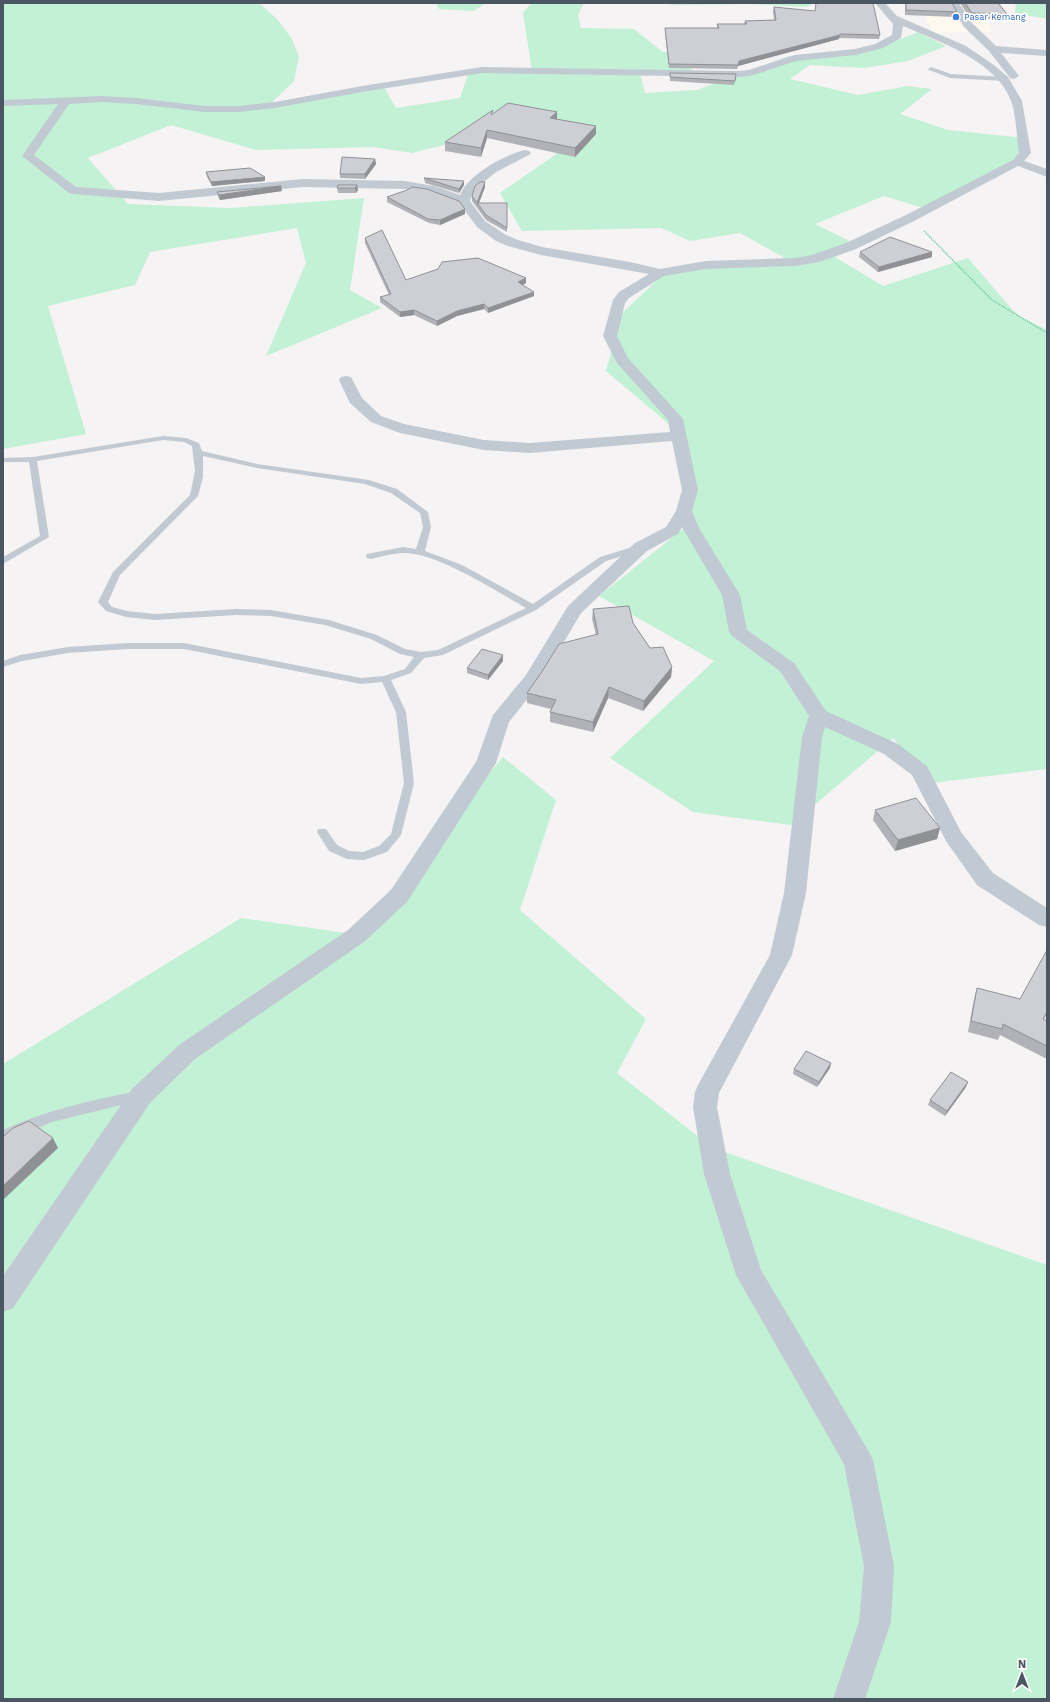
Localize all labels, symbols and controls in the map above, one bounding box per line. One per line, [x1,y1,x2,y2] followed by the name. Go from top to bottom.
[951,12,961,22] marker: Pasar Kemang
[964,12,1026,22] place label: Pasar Kemang
[1002,1654,1042,1694] north arrow
[1018,1658,1026,1671] text: N

